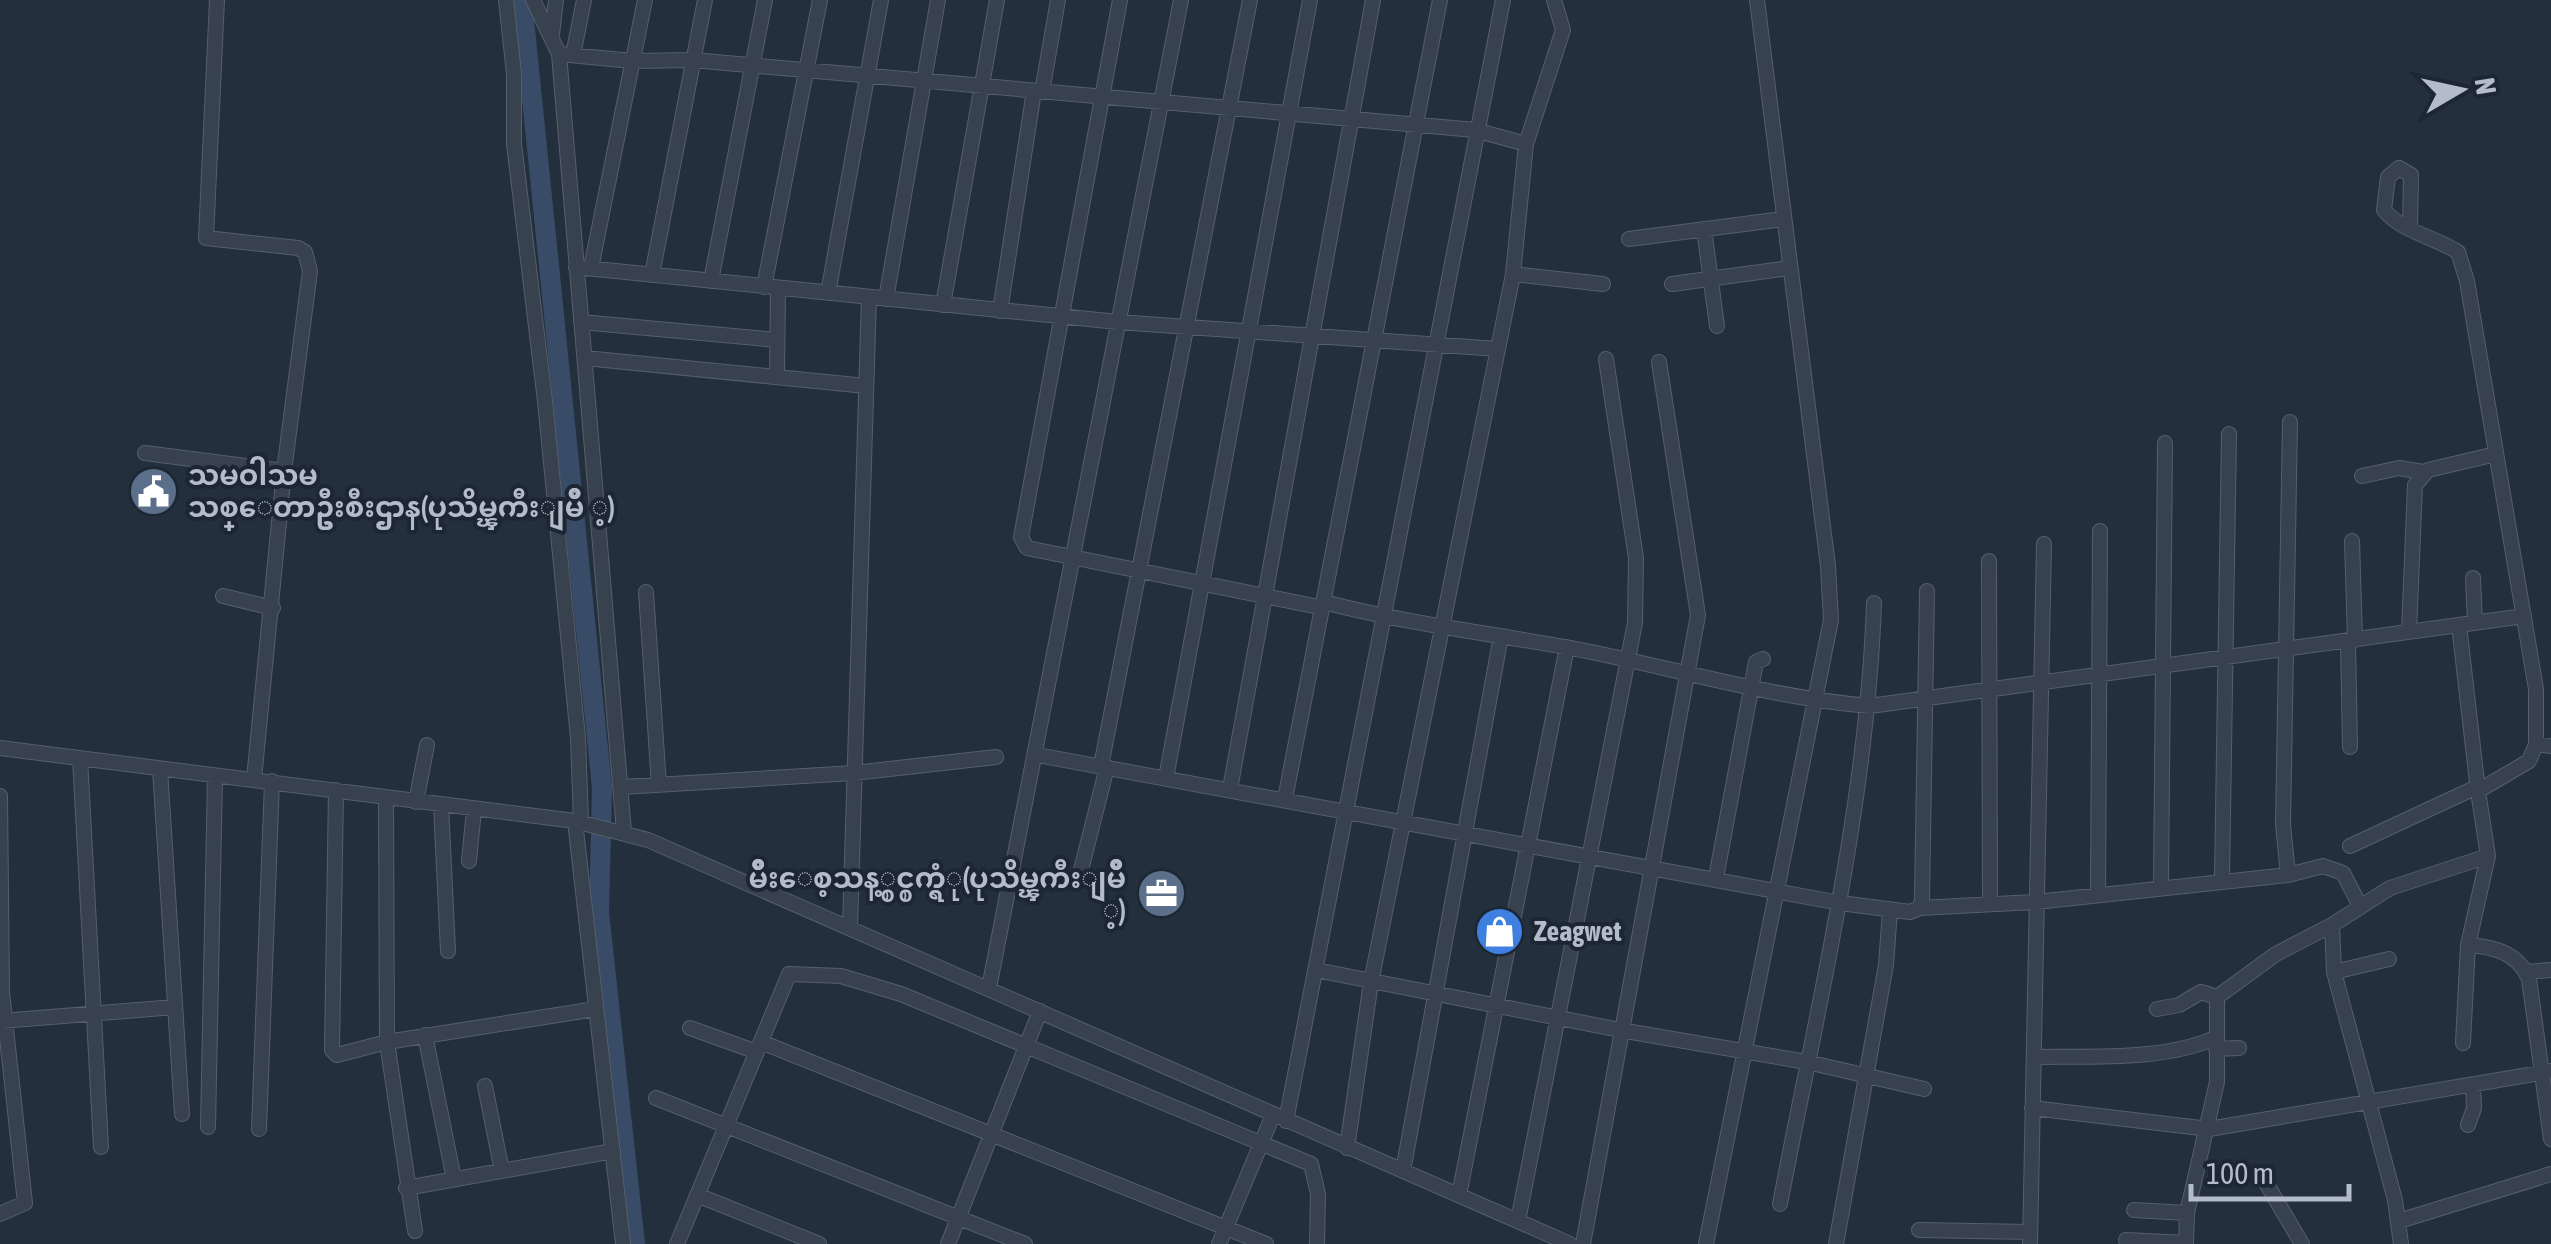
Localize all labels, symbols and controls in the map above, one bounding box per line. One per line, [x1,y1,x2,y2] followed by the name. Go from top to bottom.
[2411,40,2511,140] north arrow
[2469,75,2503,97] text: N
[188,456,615,531] place label: သမဝါသမ သစ္ေတာဦးစီးဌာန(ပုသိမ္ၾကီးျမိဳ ့)
[127,465,179,517] public building icon: သမဝါသမ သစ္ေတာဦးစီးဌာန(ပုသိမ္ၾကီးျမိဳ ့)
[749,859,1126,929] place label: မ်ိဳးေစ့သန့္စင္စက္ရံု(ပုသိမ္ၾကီးျမိဳ ့)
[1135,868,1187,920] office icon: မ်ိဳးေစ့သန့္စင္စက္ရံု(ပုသိမ္ၾကီးျမိဳ ့)
[1473,905,1525,957] shop icon: Zeagwet
[1534,915,1622,947] place label: Zeagwet
[2191,1139,2348,1201] scale bar
[2206,1156,2274,1190] text: 100 m

